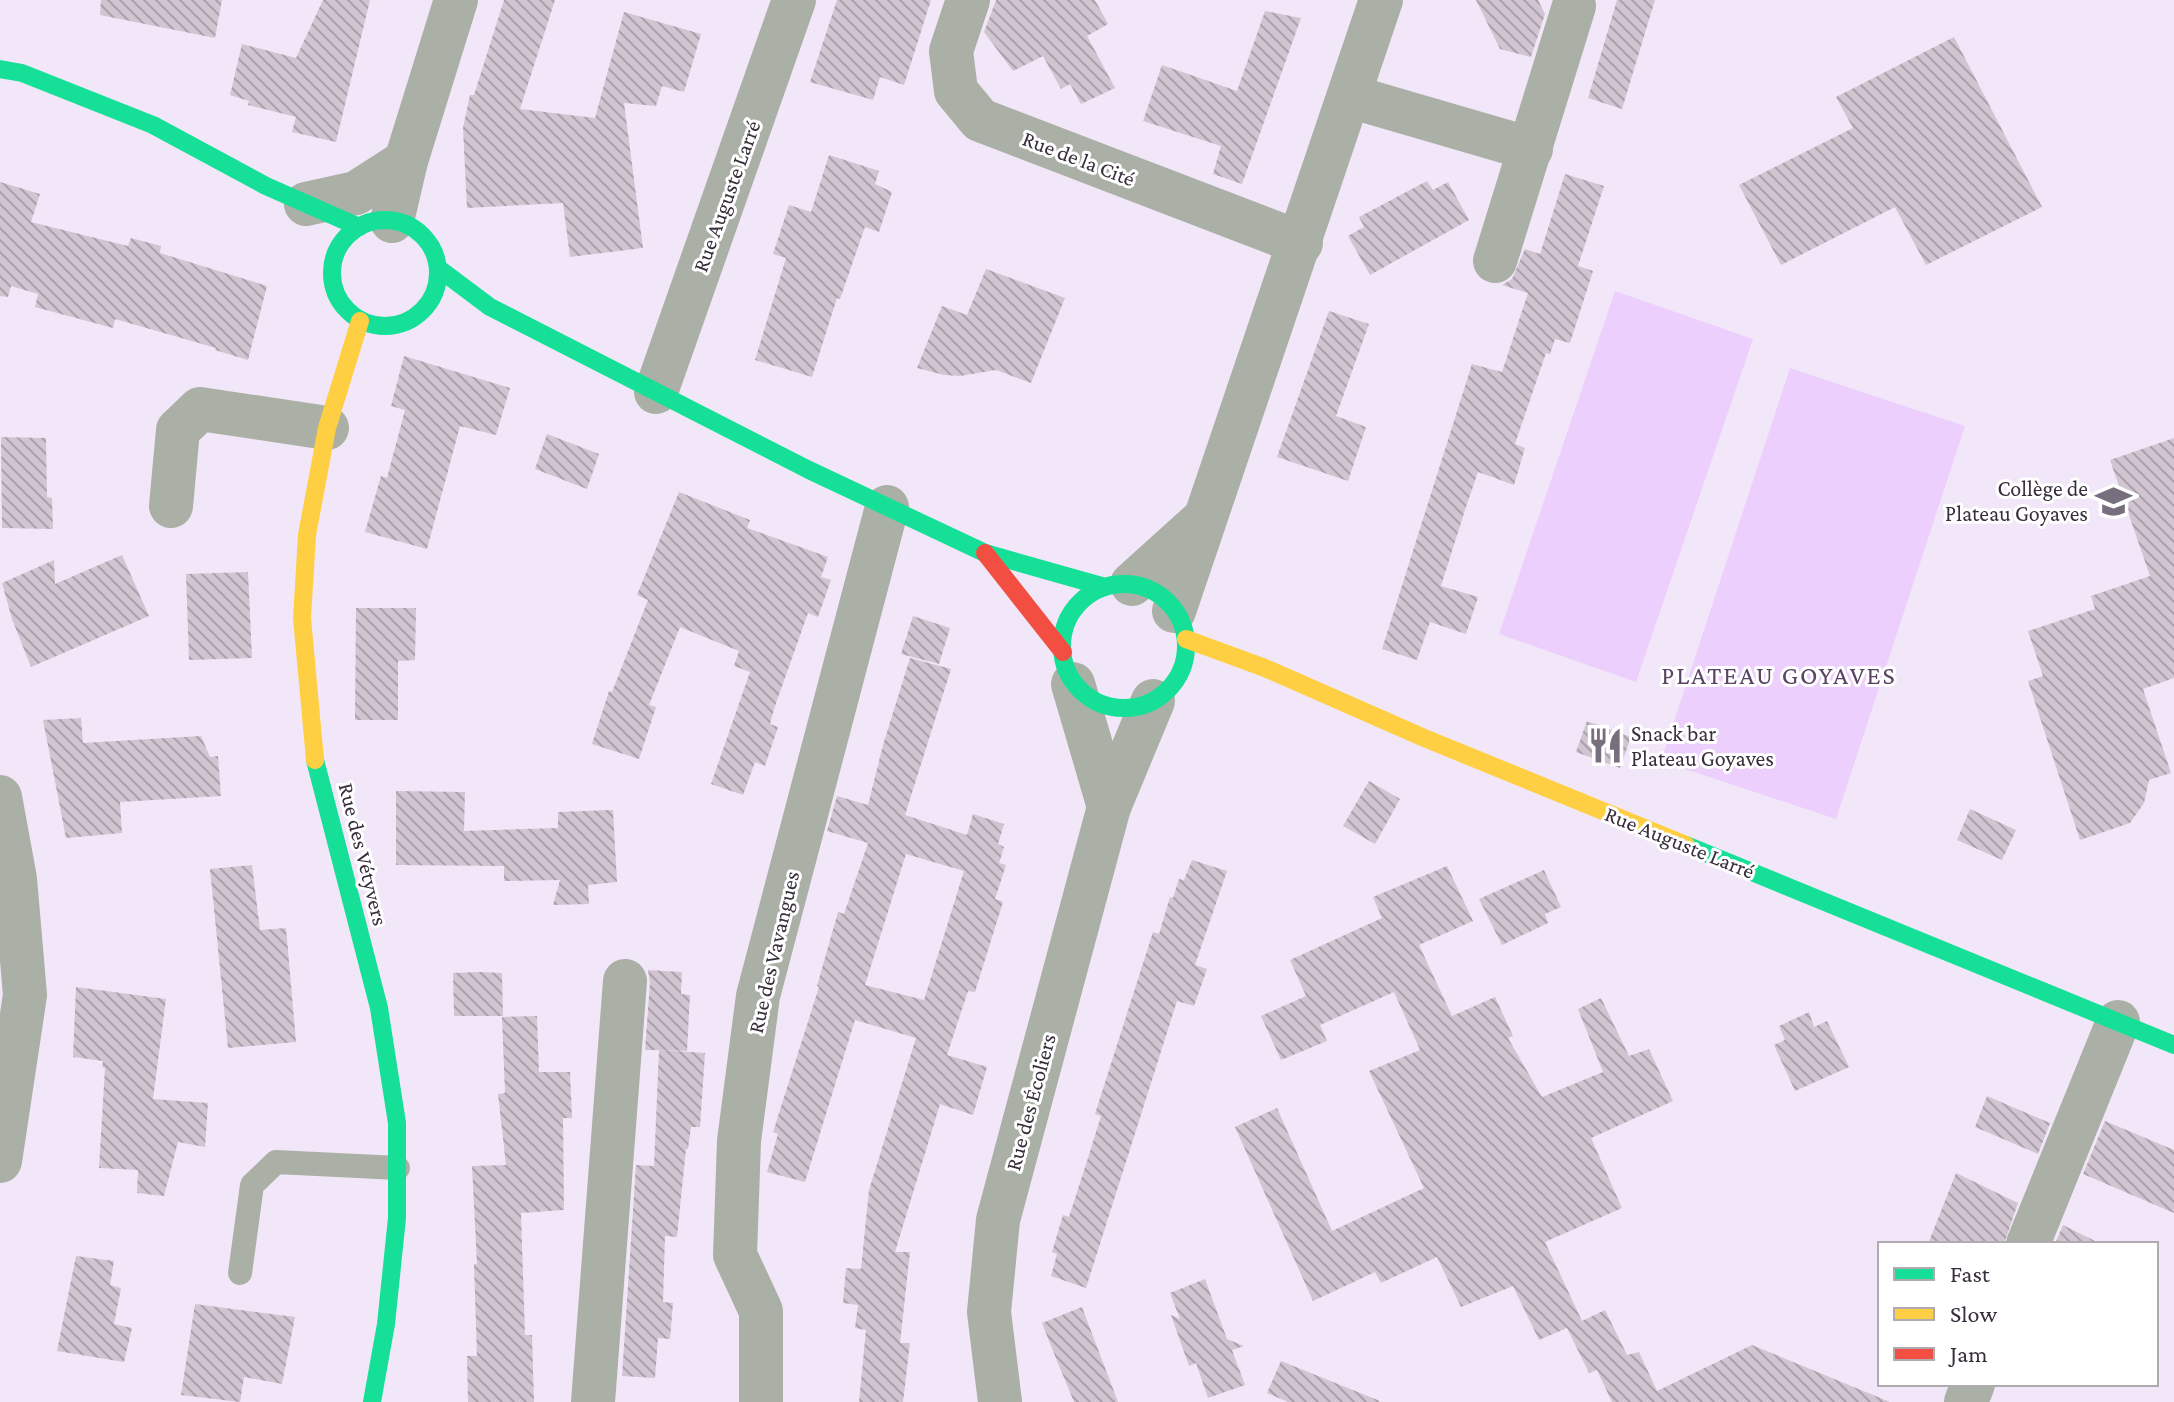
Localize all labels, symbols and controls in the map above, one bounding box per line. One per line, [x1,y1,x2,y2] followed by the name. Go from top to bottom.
[687,117,765,275] street label: Rue Auguste Larré
[1019,126,1139,191] street label: Rue de la Cité
[1945,476,2088,526] place label: Collège de Plateau Goyaves
[2095,482,2133,520] school or university icon: Collège de Plateau Goyaves
[1661,661,1897,690] district label: PLATEAU GOYAVES
[1631,721,1774,771] place label: Snack bar Plateau Goyaves
[1586,727,1624,765] restaurant icon: Snack bar Plateau Goyaves
[334,780,393,928] street label: Rue des Vétyvers
[1601,801,1758,884] street label: Rue Auguste Larré
[743,869,804,1036] street label: Rue des Vavangues
[1000,1031,1061,1173] street label: Rue des Écoliers
[1878,1242,2158,1386] legend
[1950,1260,1991,1287] text: Fast
[1950,1300,1997,1327] text: Slow
[1948,1340,1988,1367] text: Jam

